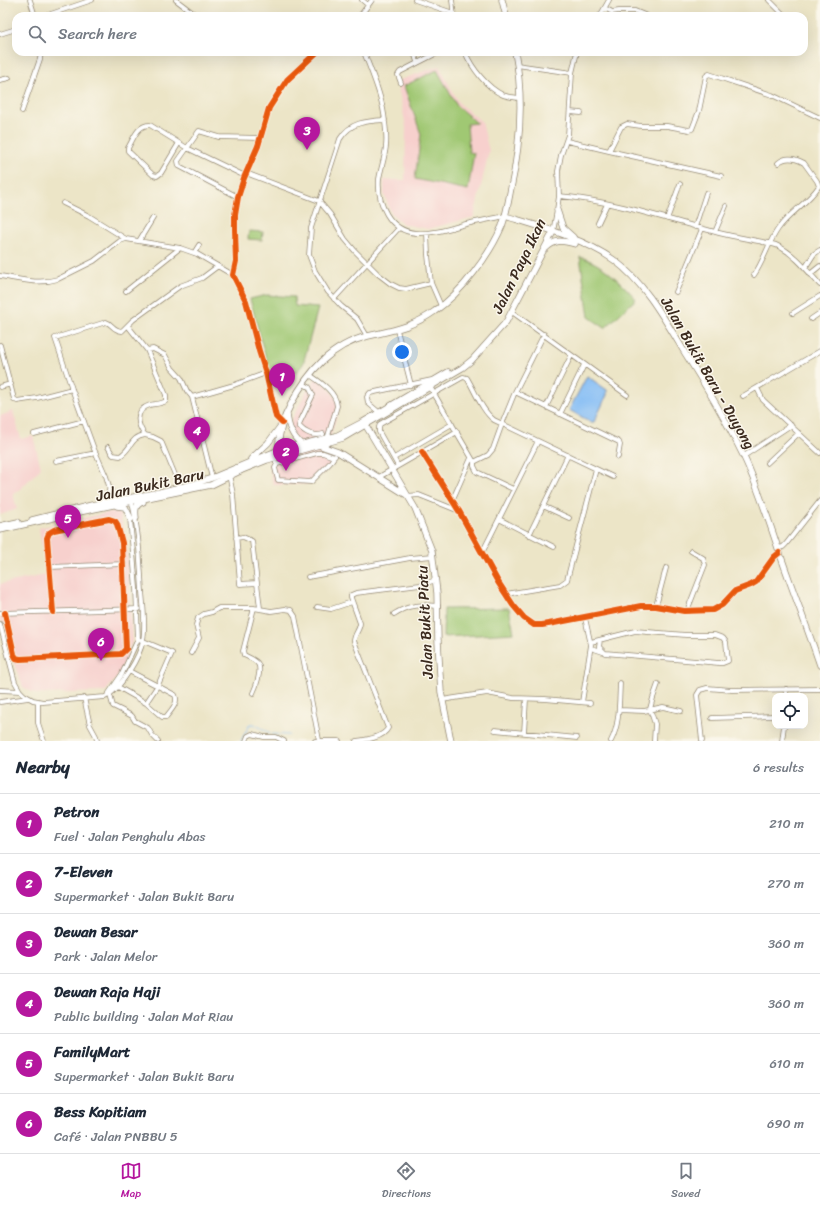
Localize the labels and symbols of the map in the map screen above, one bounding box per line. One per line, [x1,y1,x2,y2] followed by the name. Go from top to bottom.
[294,117,320,150] pin: 3
[484,214,553,319] street label: Jalan Paya Ikan
[653,291,762,454] street label: Jalan Bukit Baru - Duyong
[392,342,412,362] your location
[269,363,295,396] pin: 1
[184,417,210,450] pin: 4
[273,438,299,471] pin: 2
[93,461,206,509] street label: Jalan Bukit Baru
[55,505,81,538] pin: 5
[409,565,441,680] street label: Jalan Bukit Piatu
[88,628,114,661] pin: 6

